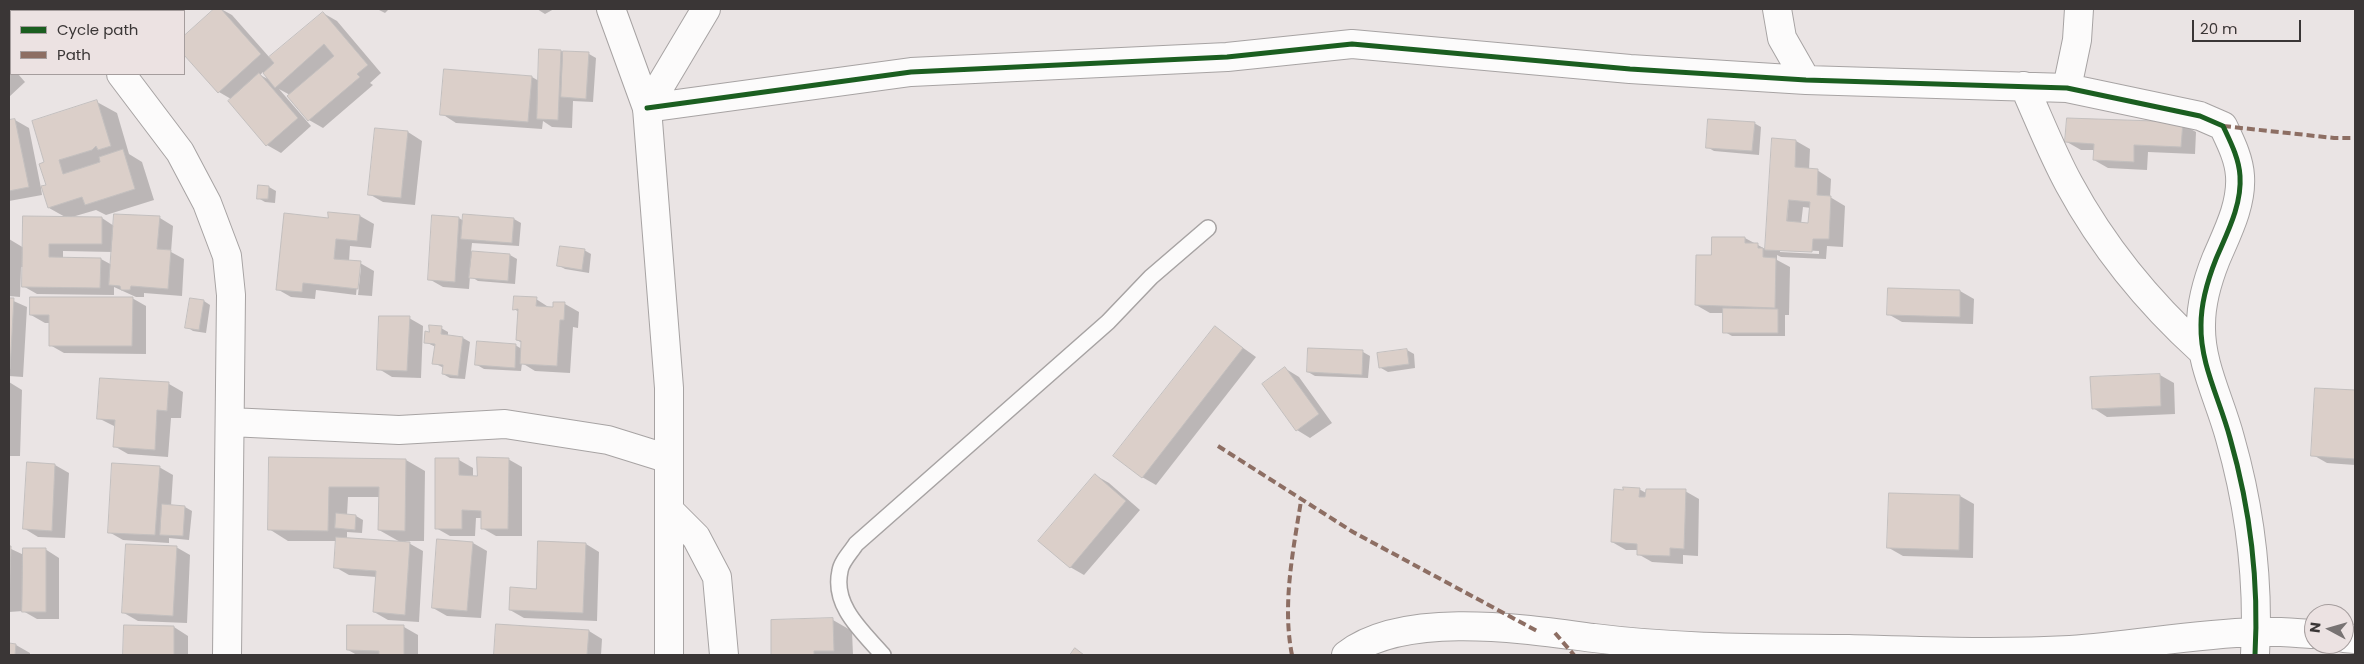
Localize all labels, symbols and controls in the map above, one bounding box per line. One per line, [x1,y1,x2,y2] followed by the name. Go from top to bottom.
[10,10,185,75] legend
[2194,10,2303,42] scale bar
[2200,18,2238,39] text: 20 m
[57,19,138,40] text: Cycle path
[57,44,91,65] text: Path
[2304,604,2354,654] north arrow
[2305,621,2326,634] text: N

